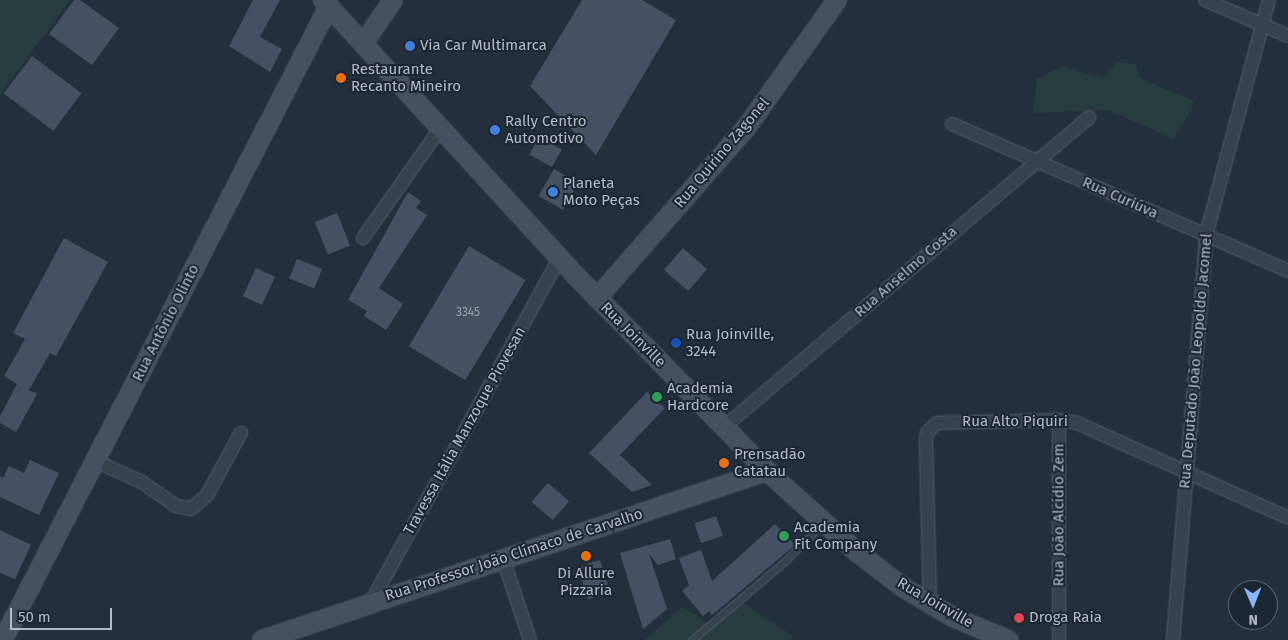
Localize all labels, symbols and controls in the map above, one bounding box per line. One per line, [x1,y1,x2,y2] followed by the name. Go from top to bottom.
[420,37,547,55] place label: Via Car Multimarca
[404,40,416,52] marker: Via Car Multimarca
[351,60,461,95] place label: Restaurante Recanto Mineiro
[335,72,347,84] marker: Restaurante Recanto Mineiro
[671,94,773,212] street label: Rua Quirino Zagonel
[505,112,587,147] place label: Rally Centro Automotivo
[489,124,501,136] marker: Rally Centro Automotivo
[1079,173,1161,223] street label: Rua Curiúva
[563,174,640,209] place label: Planeta Moto Peças
[547,186,559,198] marker: Planeta Moto Peças
[851,223,961,321] street label: Rua Anselmo Costa
[1176,233,1216,489] street label: Rua Deputado João Leopoldo Jacomel
[129,262,203,384] street label: Rua Antônio Olinto
[597,299,669,371] street label: Rua Joinville
[456,306,480,320] house number: 3345
[400,324,530,538] street label: Travessa Itália Manzoque Piovesan
[686,325,774,360] place label: Rua Joinville, 3244
[670,337,682,349] marker: Rua Joinville, 3244
[667,379,733,414] place label: Academia Hardcore
[651,391,663,403] marker: Academia Hardcore
[962,413,1068,431] street label: Rua Alto Piquiri
[1050,444,1068,586] street label: Rua João Alcídio Zem
[734,445,806,480] place label: Prensadão Catatau
[718,457,730,469] marker: Prensadão Catatau
[383,505,645,605] street label: Rua Professor João Clímaco de Carvalho
[794,518,877,553] place label: Academia Fit Company
[778,530,790,542] marker: Academia Fit Company
[580,550,592,562] marker: Di Allure Pizzaria
[557,564,615,599] place label: Di Allure Pizzaria
[894,574,976,632] street label: Rua Joinville
[1228,580,1278,630] north arrow
[12,598,115,630] scale bar
[18,608,51,626] text: 50 m
[1029,609,1102,627] place label: Droga Raia
[1248,611,1258,628] text: N
[1013,612,1025,624] marker: Droga Raia

